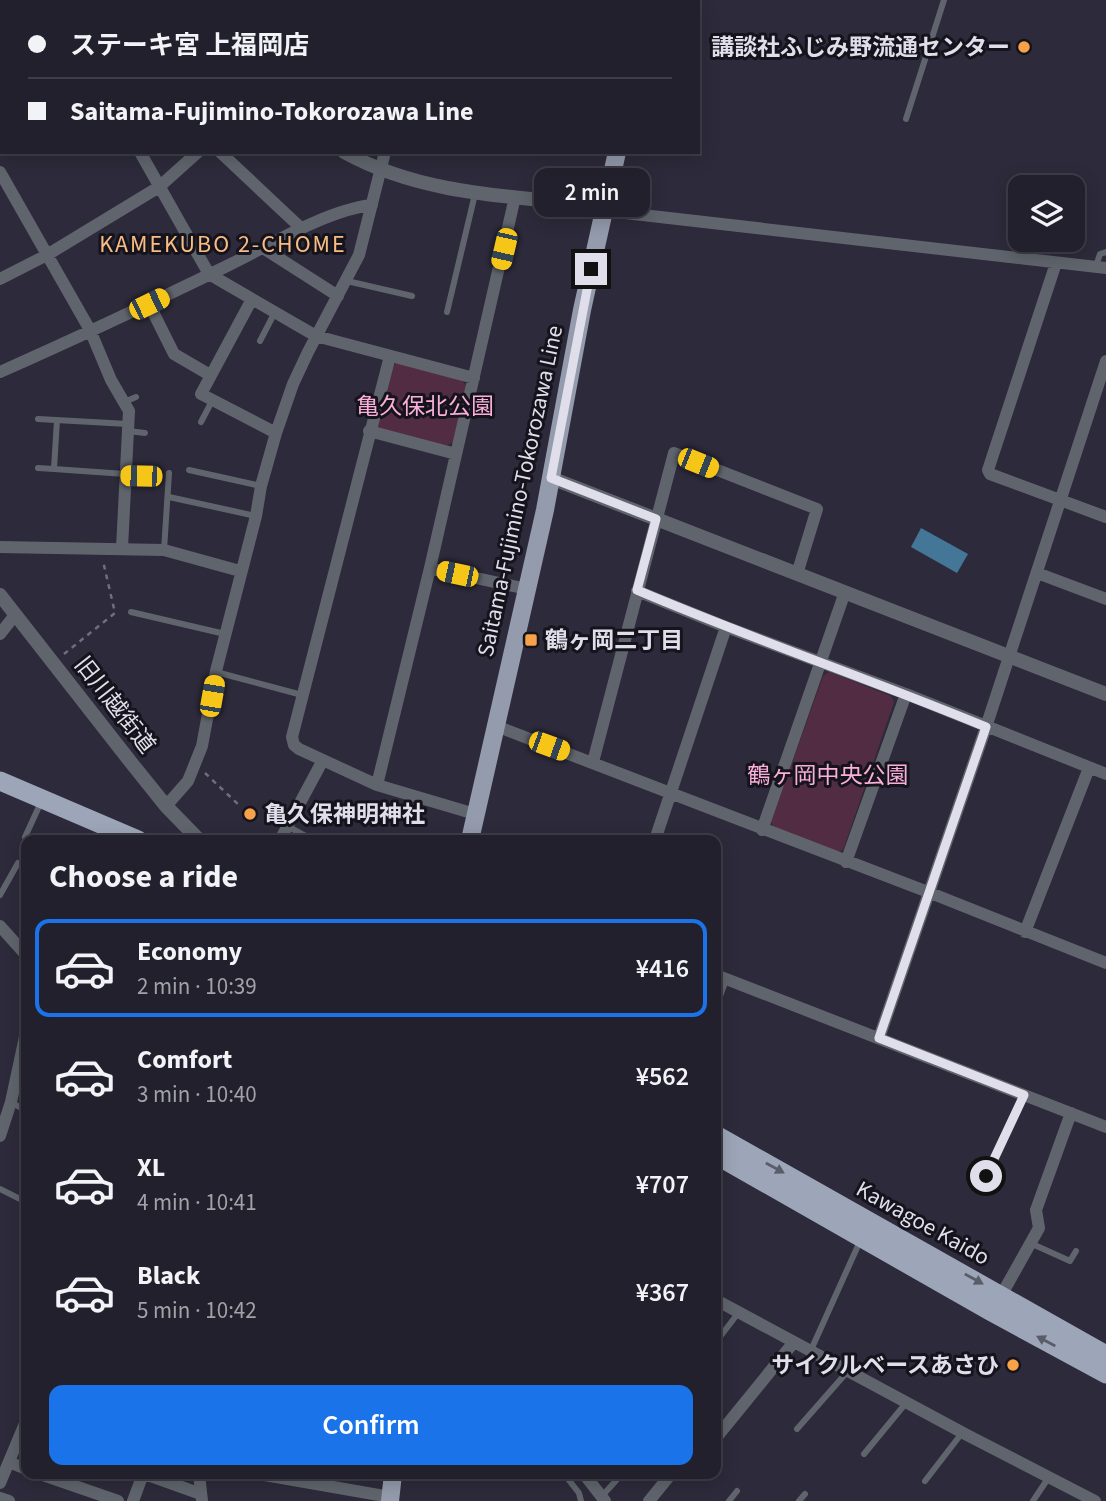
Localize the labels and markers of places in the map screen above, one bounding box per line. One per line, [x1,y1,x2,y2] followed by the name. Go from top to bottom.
[711,31,1010,64] place label: 講談社ふじみ野流通センター
[1016,39,1032,55] marker: 講談社ふじみ野流通センター
[545,624,683,657] place label: 鶴ヶ岡二丁目
[523,632,539,648] marker: 鶴ヶ岡二丁目
[264,798,425,831] place label: 亀久保神明神社
[242,806,258,822] marker: 亀久保神明神社
[771,1349,999,1382] place label: サイクルベースあさひ
[1005,1357,1021,1373] marker: サイクルベースあさひ

